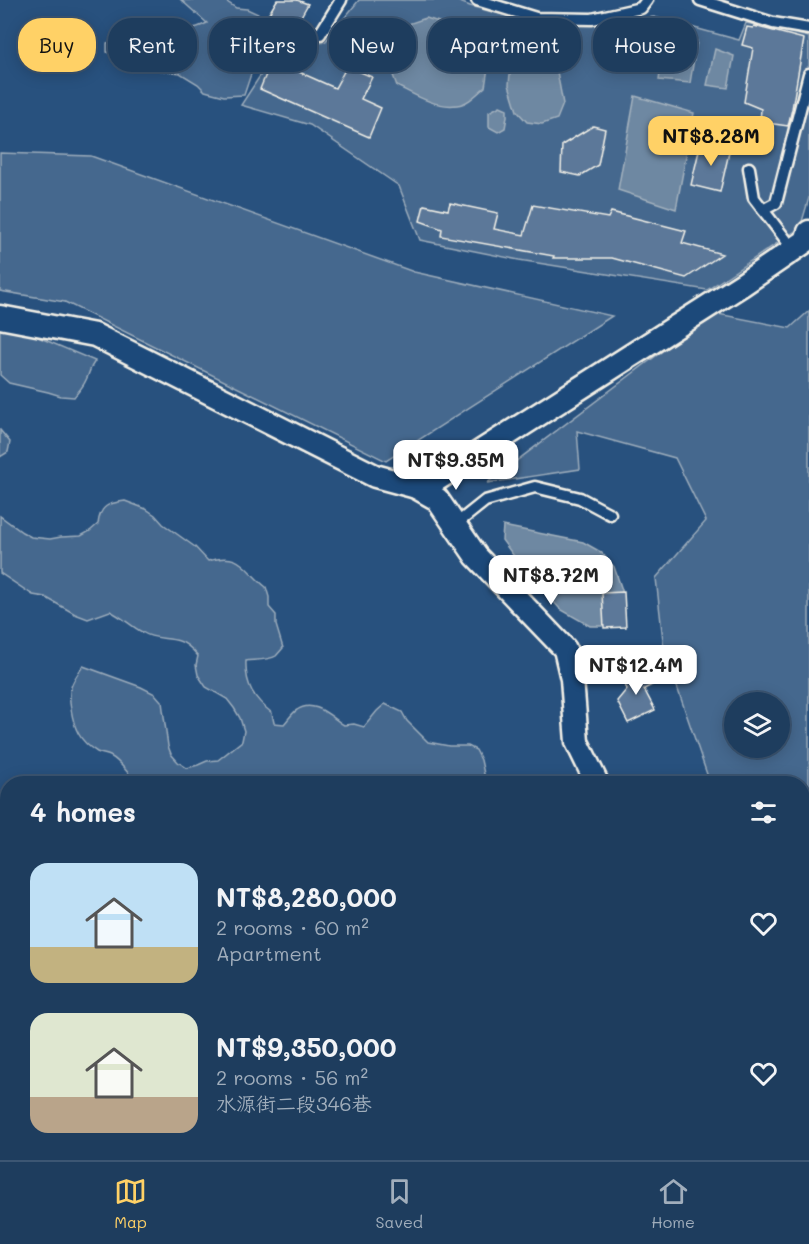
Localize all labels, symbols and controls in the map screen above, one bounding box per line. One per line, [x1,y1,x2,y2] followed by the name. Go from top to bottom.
[18,18,96,72] chip: Buy
[108,18,197,72] chip: Rent
[209,18,317,72] chip: Filters
[329,18,416,72] chip: New
[428,18,581,72] chip: Apartment
[593,18,697,72] chip: House
[649,116,773,167] pin: NT$8.28M
[662,122,760,148] text: NT$8.28M
[394,440,518,491] pin: NT$9.35M
[407,446,505,472] text: NT$9.35M
[489,555,613,606] pin: NT$8.72M
[503,561,599,587] text: NT$8.72M
[574,645,698,696] pin: NT$12.4M
[589,651,683,677] text: NT$12.4M
[724,692,790,758] map controls
[724,692,790,758] button: layers
[30,795,136,829] text: 4 homes
[747,796,780,829] icon: filters
[216,880,397,914] text: NT$8,280,000
[78,887,150,959] icon: home
[747,907,780,940] icon: heart
[216,914,369,940] text: 2 rooms · 60 m²
[216,940,322,966] text: Apartment
[216,1030,396,1064] text: NT$9,350,000
[78,1037,150,1109] icon: home
[747,1057,780,1090] icon: heart
[216,1064,368,1090] text: 2 rooms · 56 m²
[216,1090,372,1116] text: 水源街二段346巷
[114,1175,147,1232] tab: Map
[375,1175,423,1232] tab: Saved
[651,1175,695,1232] tab: Home

